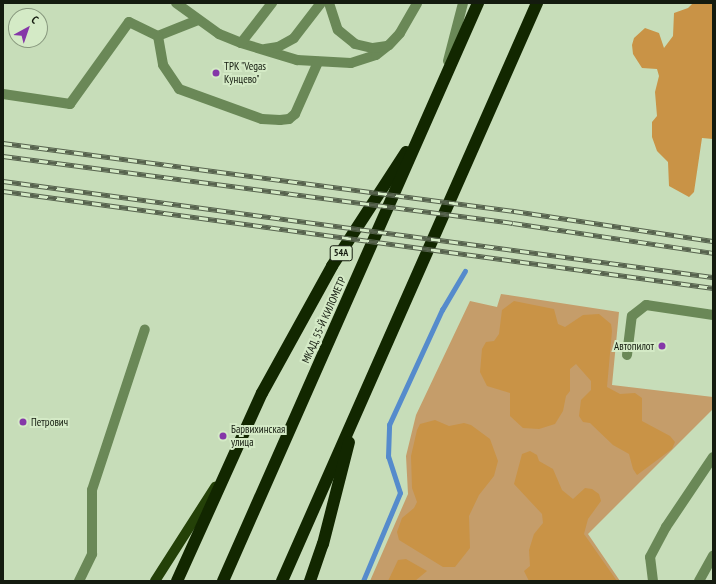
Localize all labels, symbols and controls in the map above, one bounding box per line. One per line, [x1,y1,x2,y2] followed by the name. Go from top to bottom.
[8,8,48,48] north arrow
[29,13,41,27] text: С
[224,60,267,86] place label: ТРК "Vegas Кунцево"
[211,68,221,78] marker: ТРК "Vegas Кунцево"
[329,245,353,261] road number: 54А
[299,274,349,366] street label: МКАД, 55-Й КИЛОМЕТР
[614,339,654,353] place label: Автопилот
[657,341,667,351] marker: Автопилот
[31,415,68,429] place label: Петрович
[18,417,28,427] marker: Петрович
[231,423,285,449] place label: Барвихинская улица
[218,431,228,441] marker: Барвихинская улица

